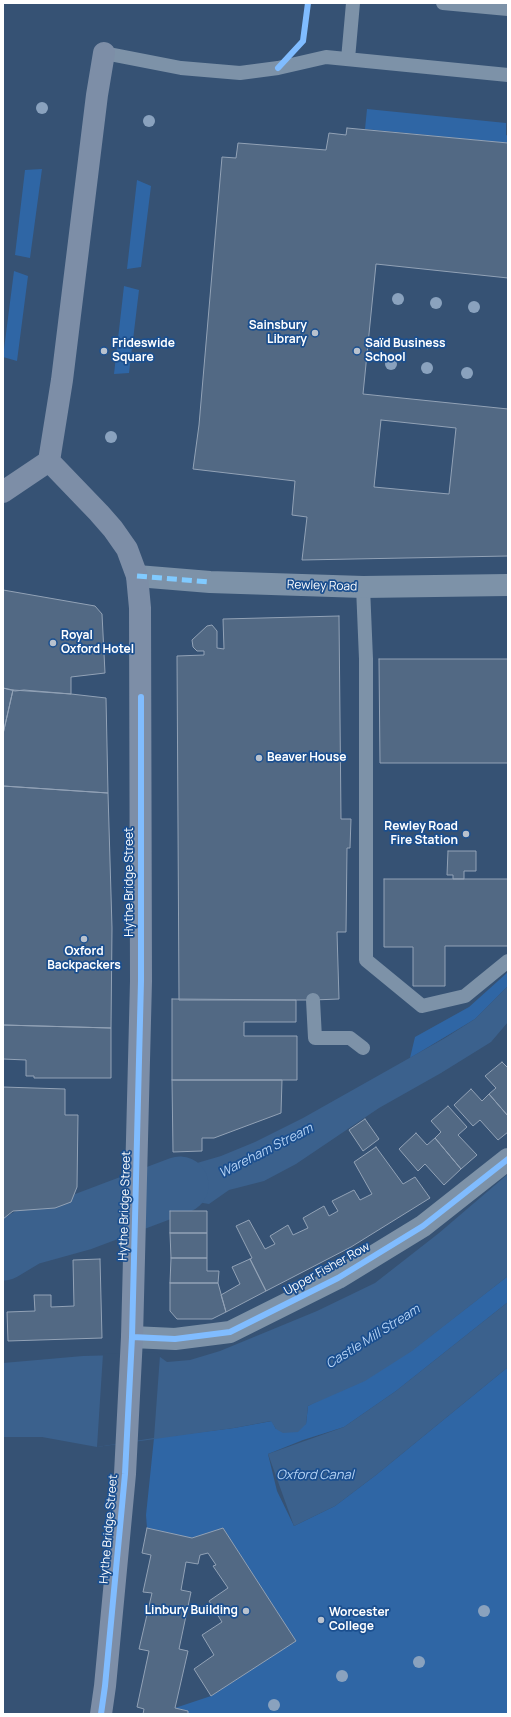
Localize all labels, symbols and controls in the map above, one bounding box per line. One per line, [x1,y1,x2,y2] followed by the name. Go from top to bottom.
[249,319,307,347] place label: Sainsbury Library
[310,328,320,338] marker: Sainsbury Library
[112,337,175,365] place label: Frideswide Square
[365,337,446,365] place label: Saïd Business School
[99,346,109,356] marker: Frideswide Square
[352,346,362,356] marker: Saïd Business School
[287,578,357,594] street label: Rewley Road
[61,629,134,657] place label: Royal Oxford Hotel
[48,638,58,648] marker: Royal Oxford Hotel
[267,751,346,765] place label: Beaver House
[254,753,264,763] marker: Beaver House
[384,820,458,848] place label: Rewley Road Fire Station
[123,827,137,937] street label: Hythe Bridge Street
[461,829,471,839] marker: Rewley Road Fire Station
[79,934,89,944] marker: Oxford Backpackers
[47,945,121,973] place label: Oxford Backpackers
[217,1121,315,1181] water label: Wareham Stream
[116,1151,134,1261] street label: Hythe Bridge Street
[282,1239,372,1299] street label: Upper Fisher Row
[323,1302,423,1372] water label: Castle Mill Stream
[276,1467,354,1483] water label: Oxford Canal
[97,1474,121,1584] street label: Hythe Bridge Street
[145,1604,238,1618] place label: Linbury Building
[241,1606,251,1616] marker: Linbury Building
[329,1606,389,1634] place label: Worcester College
[316,1615,326,1625] marker: Worcester College

